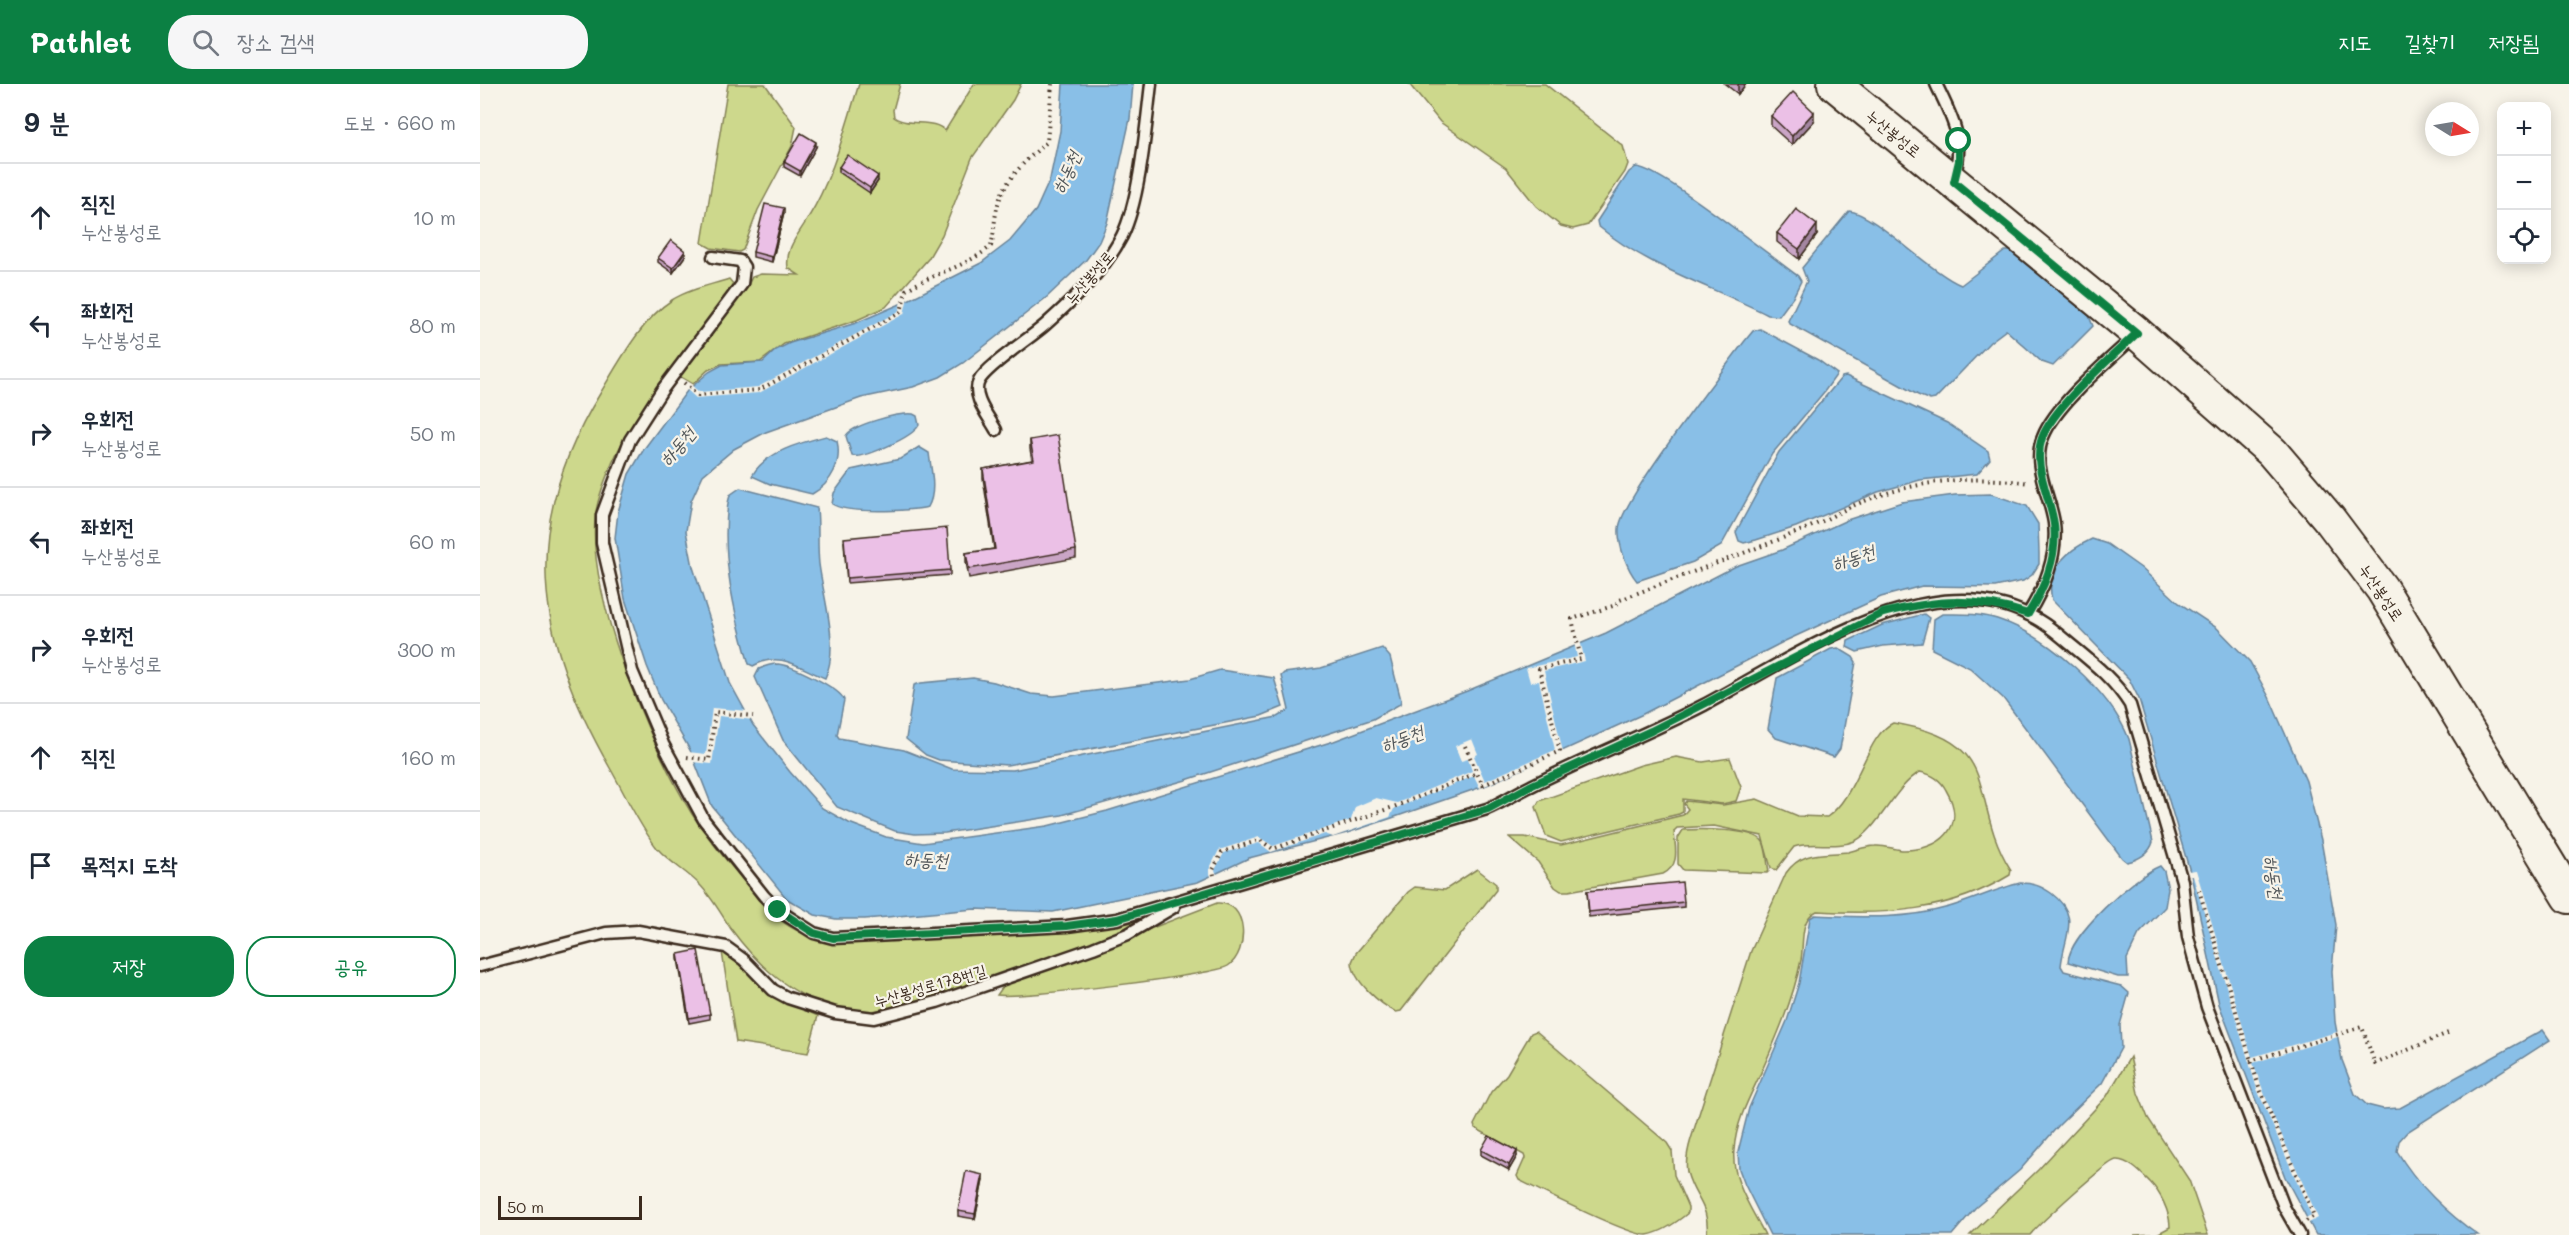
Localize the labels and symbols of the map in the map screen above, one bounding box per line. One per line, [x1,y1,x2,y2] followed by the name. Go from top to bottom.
[2425,102,2479,156] north arrow
[1862,105,1926,161] street label: 누산봉성로
[1945,127,1971,153] route start
[1046,146,1086,197] water label: 하동천
[1060,246,1118,308] street label: 누산봉성로
[654,420,701,470] water label: 하동천
[1829,538,1879,575] water label: 하동천
[2355,559,2409,625] street label: 누산봉성로
[1377,718,1428,757] water label: 하동천
[904,846,950,872] water label: 하동천
[2259,854,2289,902] water label: 하동천
[764,896,790,922] route end
[871,959,989,1011] street label: 누산봉성로178번길
[498,1193,642,1220] scale bar

